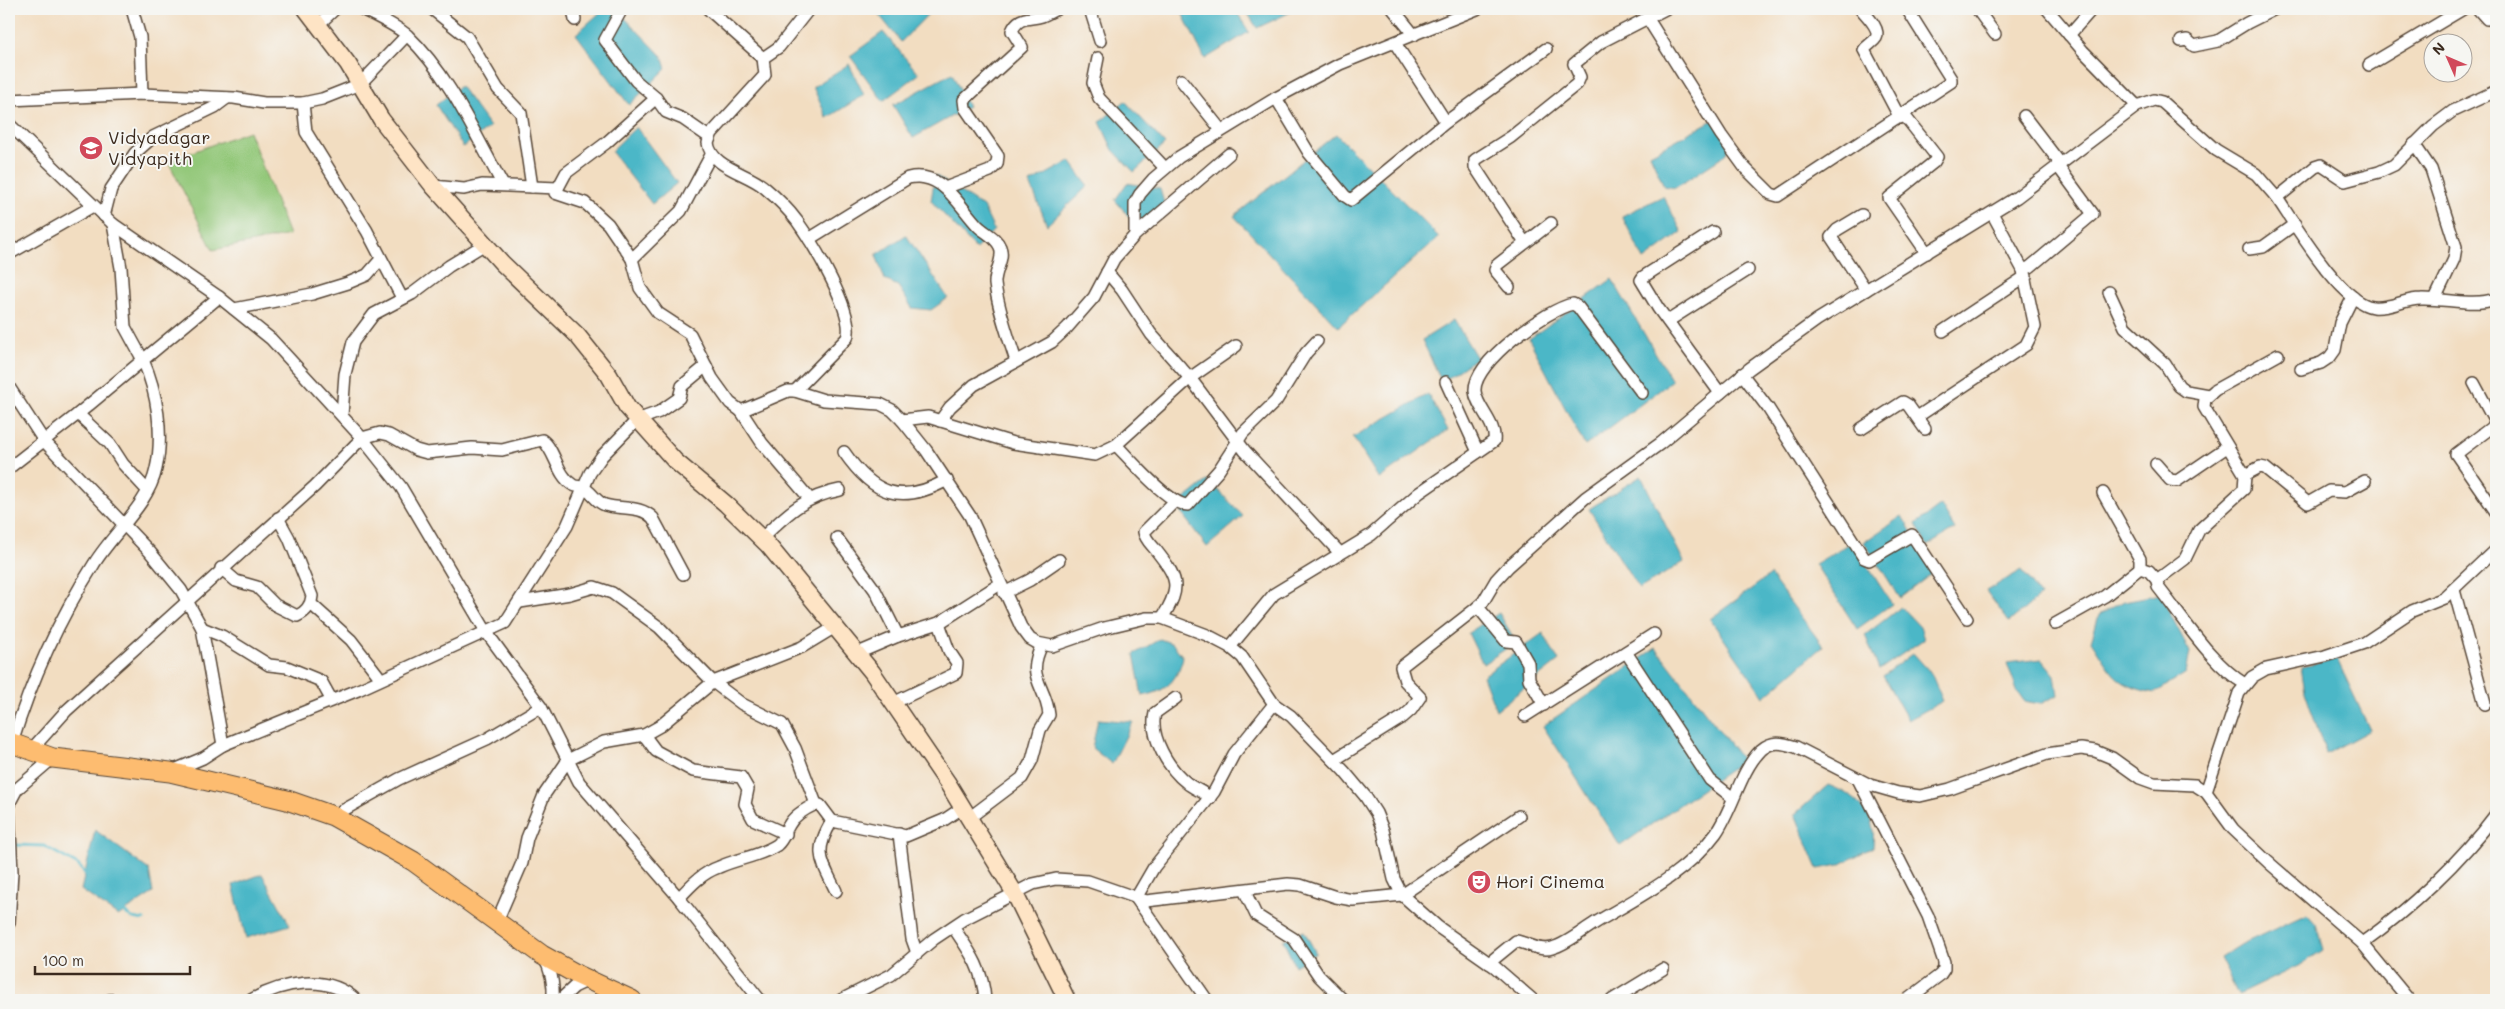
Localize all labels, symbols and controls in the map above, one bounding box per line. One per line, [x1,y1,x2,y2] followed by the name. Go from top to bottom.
[2422,32,2472,82] north arrow
[2428,38,2449,59] text: N
[108,125,210,170] place label: Vidyadagar Vidyapith
[78,135,104,161] school or university icon: Vidyadagar Vidyapith
[1466,869,1492,895] theatre icon: Hori Cinema
[1496,869,1605,893] place label: Hori Cinema
[35,944,190,976] scale bar
[42,950,84,970] text: 100 m

